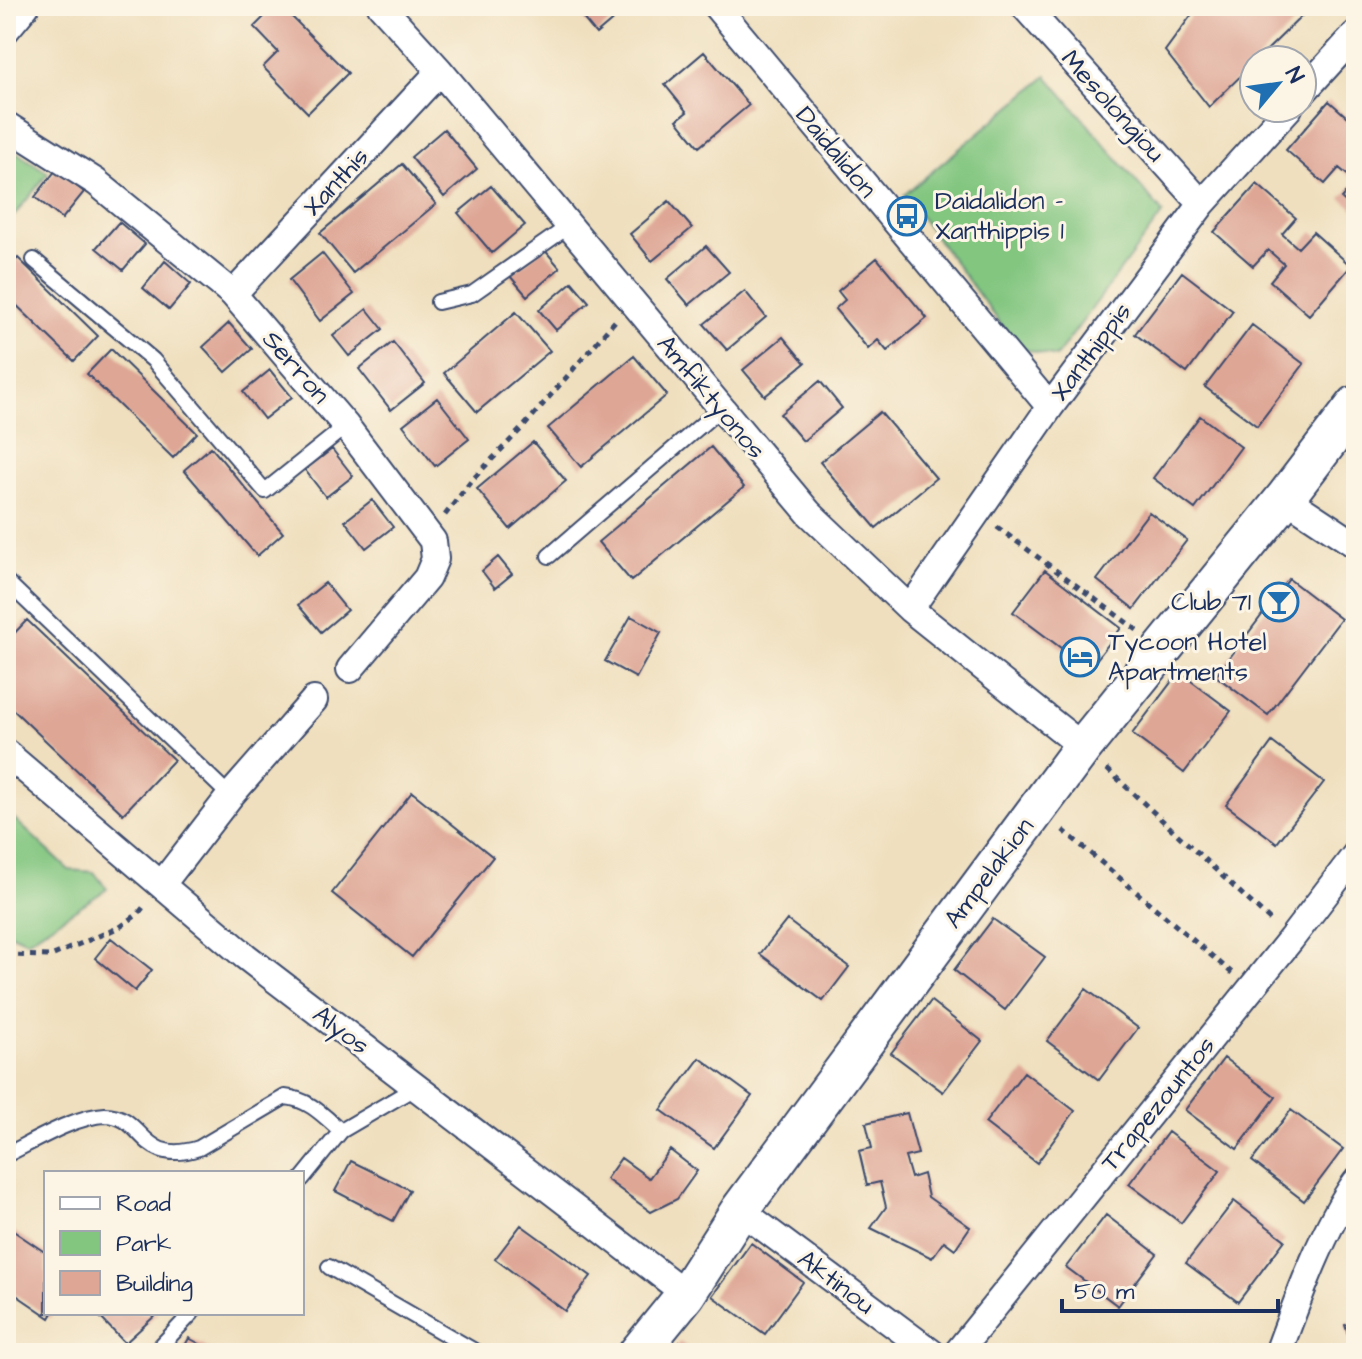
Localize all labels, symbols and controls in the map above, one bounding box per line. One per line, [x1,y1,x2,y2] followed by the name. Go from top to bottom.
[1051,42,1173,171] street label: Mesolongiou
[1238,44,1318,124] north arrow
[1277,61,1311,89] text: N
[787,98,885,206] street label: Daidalidon
[295,140,377,224] street label: Xanthis
[935,183,1064,249] place label: Daidalidon - Xanthippis 1
[886,195,928,237] bus stop icon: Daidalidon - Xanthippis 1
[1042,295,1140,409] street label: Xanthippis
[254,322,338,412] street label: Serron
[647,327,774,468] street label: Amfiktyonos
[1258,581,1300,623] bar icon: Club 71
[1171,584,1251,620] place label: Club 71
[1108,624,1267,690] place label: Tycoon Hotel Apartments
[1059,636,1101,678] hotel icon: Tycoon Hotel Apartments
[935,810,1043,936] street label: Ampelakion
[304,997,377,1065] street label: Alyos
[1092,1029,1224,1179] street label: Trapezountos
[44,1171,304,1315] legend
[116,1187,171,1221] text: Road
[116,1227,172,1261] text: Park
[790,1241,882,1323] street label: Aktinou
[1062,1263,1278,1313] scale bar
[116,1267,193,1302] text: Building
[1074,1275,1135,1309] text: 50 m

